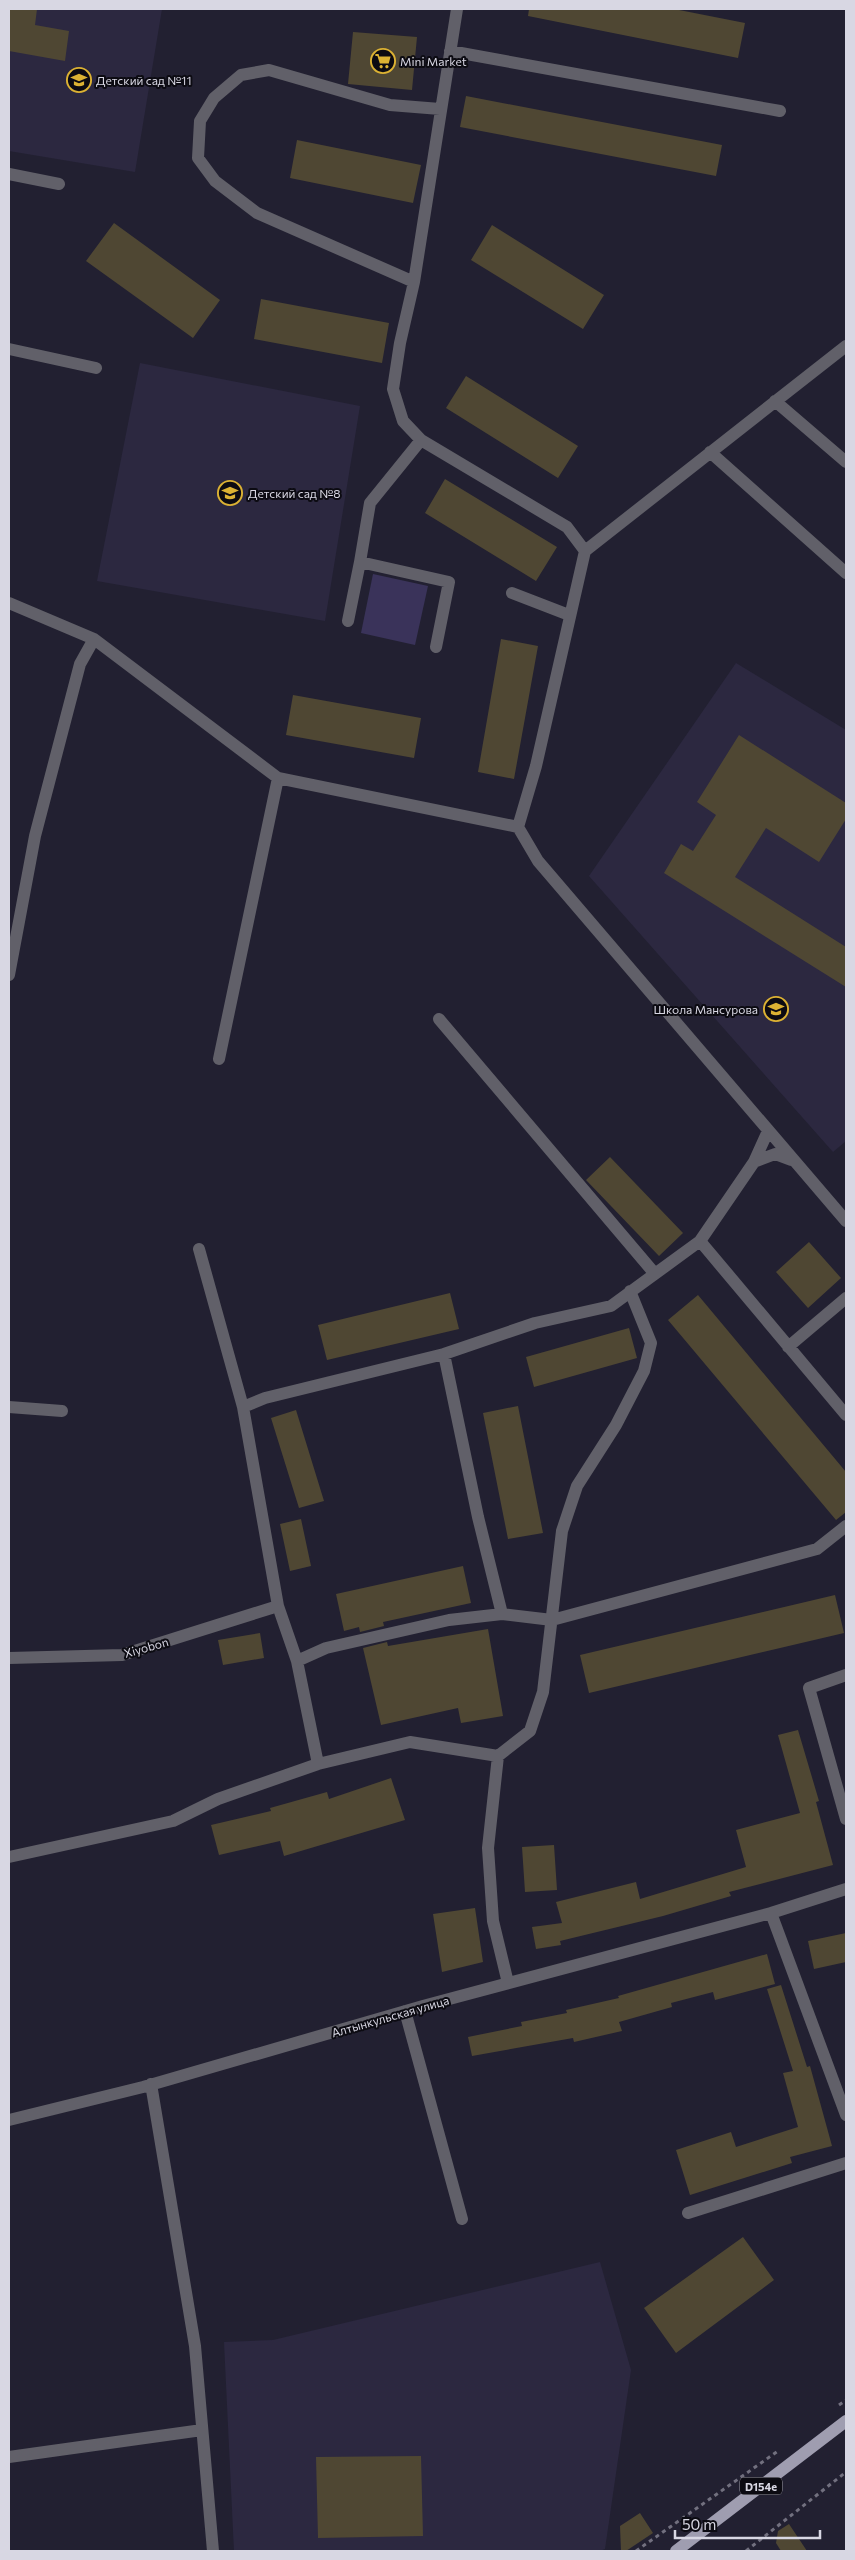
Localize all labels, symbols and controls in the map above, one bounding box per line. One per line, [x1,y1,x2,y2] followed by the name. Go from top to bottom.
[370,48,396,74] supermarket icon: Mini Market
[400,54,467,68] place label: Mini Market
[66,67,92,93] school or university icon: Детский сад №11
[96,73,192,87] place label: Детский сад №11
[217,480,243,506] school or university icon: Детский сад №8
[248,486,341,500] place label: Детский сад №8
[763,996,789,1022] school or university icon: Школа Мансурова
[653,1002,758,1016] place label: Школа Мансурова
[122,1634,170,1660] street label: Xiyobon
[330,1992,450,2040] street label: Алтынкульская улица
[740,2478,782,2494] road number: D154e
[675,2508,820,2540] scale bar
[682,2515,716,2533] text: 50 m

